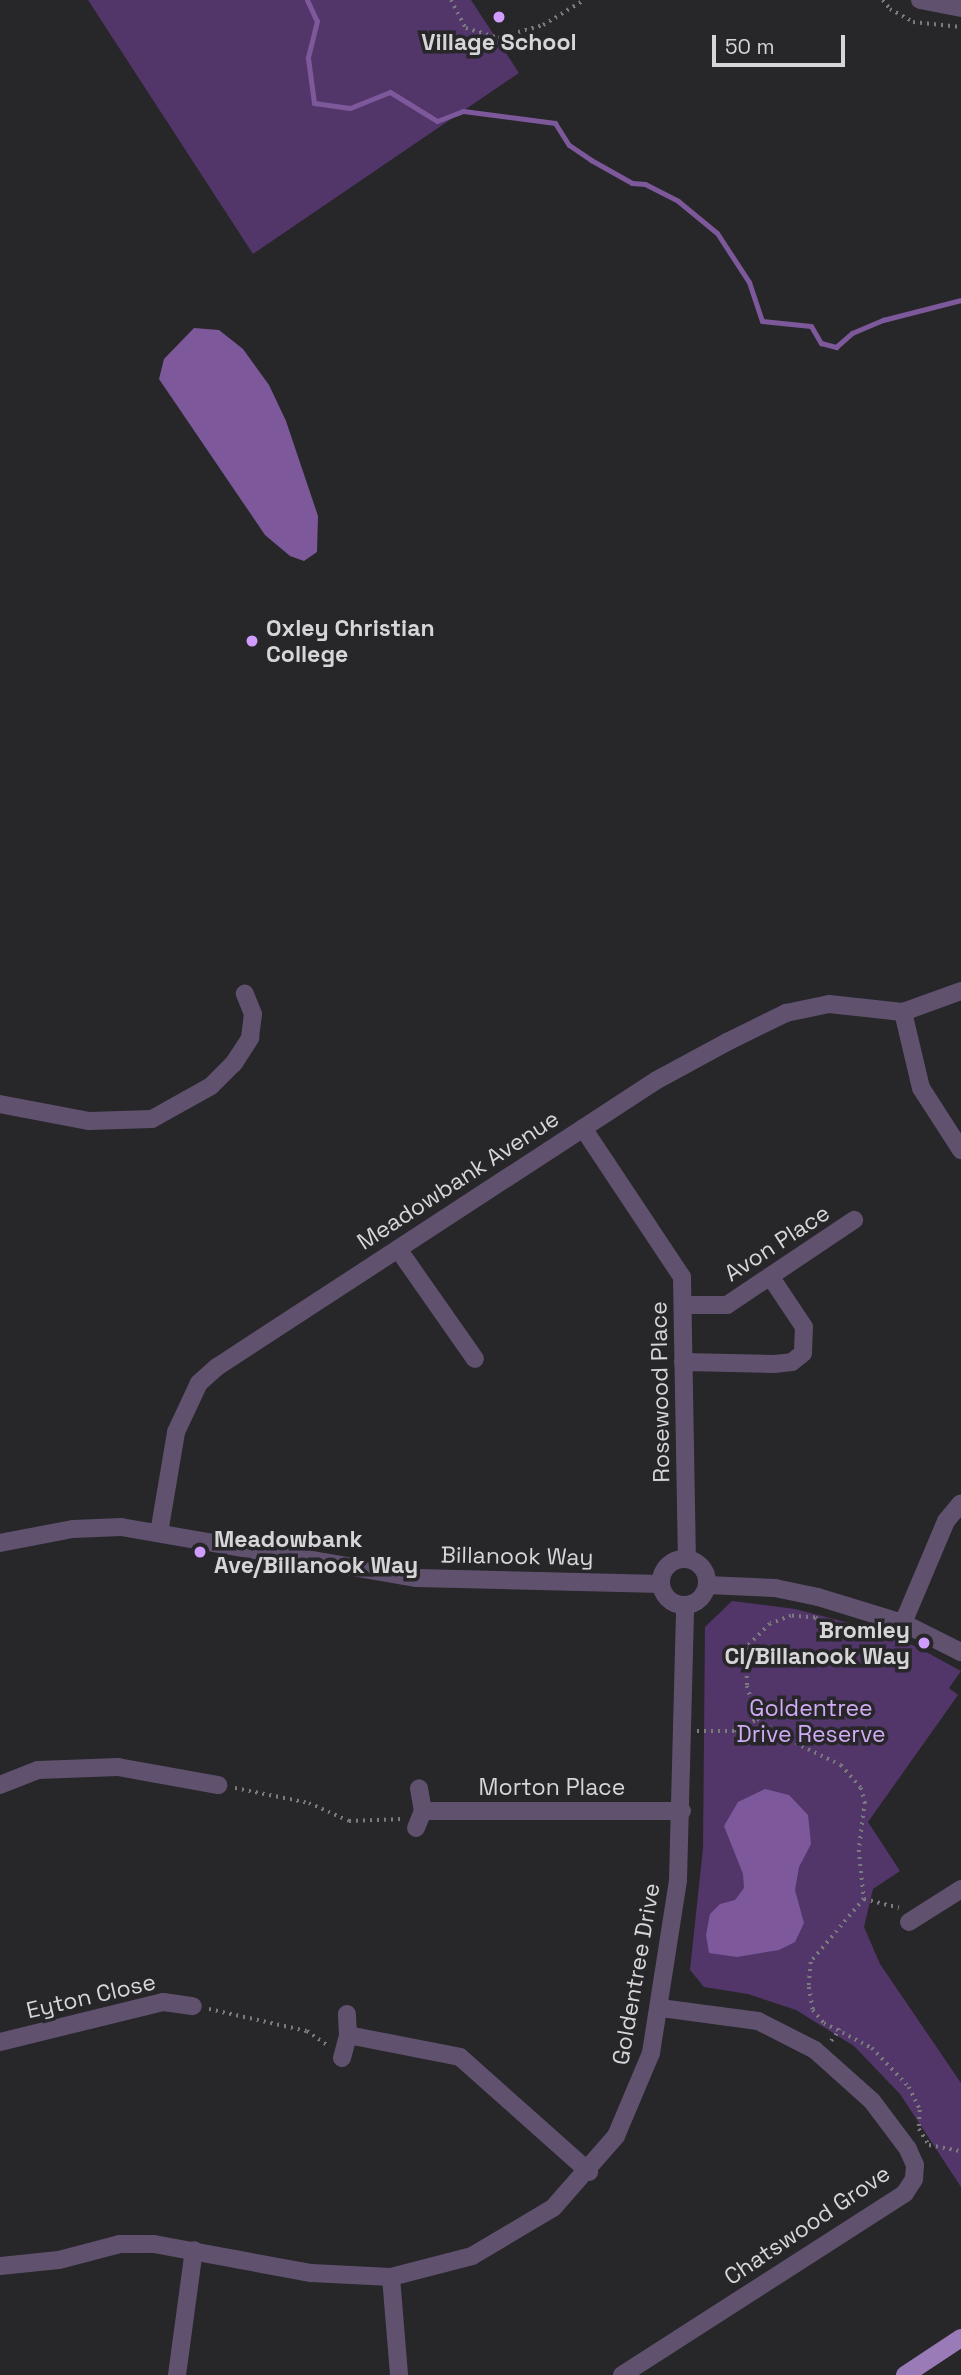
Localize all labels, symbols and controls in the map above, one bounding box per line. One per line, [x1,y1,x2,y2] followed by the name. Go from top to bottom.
[491,9,507,25] marker: Village School
[716,21,849,65] scale bar
[421,28,577,56] place label: Village School
[725,33,775,60] text: 50 m
[266,614,435,668] place label: Oxley Christian College
[244,633,260,649] marker: Oxley Christian College
[352,1104,564,1256] street label: Meadowbank Avenue
[719,1199,835,1287] street label: Avon Place
[645,1301,675,1483] street label: Rosewood Place
[214,1525,418,1579] place label: Meadowbank Ave/Billanook Way
[440,1541,594,1571] street label: Billanook Way
[192,1544,208,1560] marker: Meadowbank Ave/Billanook Way
[724,1616,910,1670] place label: Bromley Cl/Billanook Way
[916,1635,932,1651] marker: Bromley Cl/Billanook Way
[736,1694,886,1748] park label: Goldentree Drive Reserve
[479,1773,625,1801] street label: Morton Place
[606,1881,666,2067] street label: Goldentree Drive
[24,1968,158,2024] street label: Eyton Close
[719,2159,895,2291] street label: Chatswood Grove

